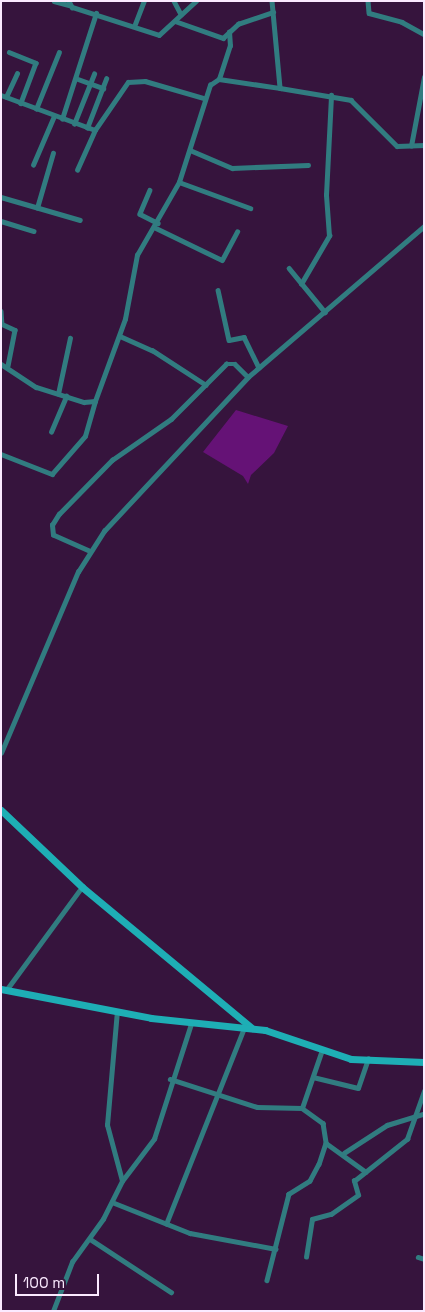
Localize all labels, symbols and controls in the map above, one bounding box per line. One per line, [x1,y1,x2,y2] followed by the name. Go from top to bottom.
[18,1264,101,1296] scale bar
[23,1273,65,1292] text: 100 m

